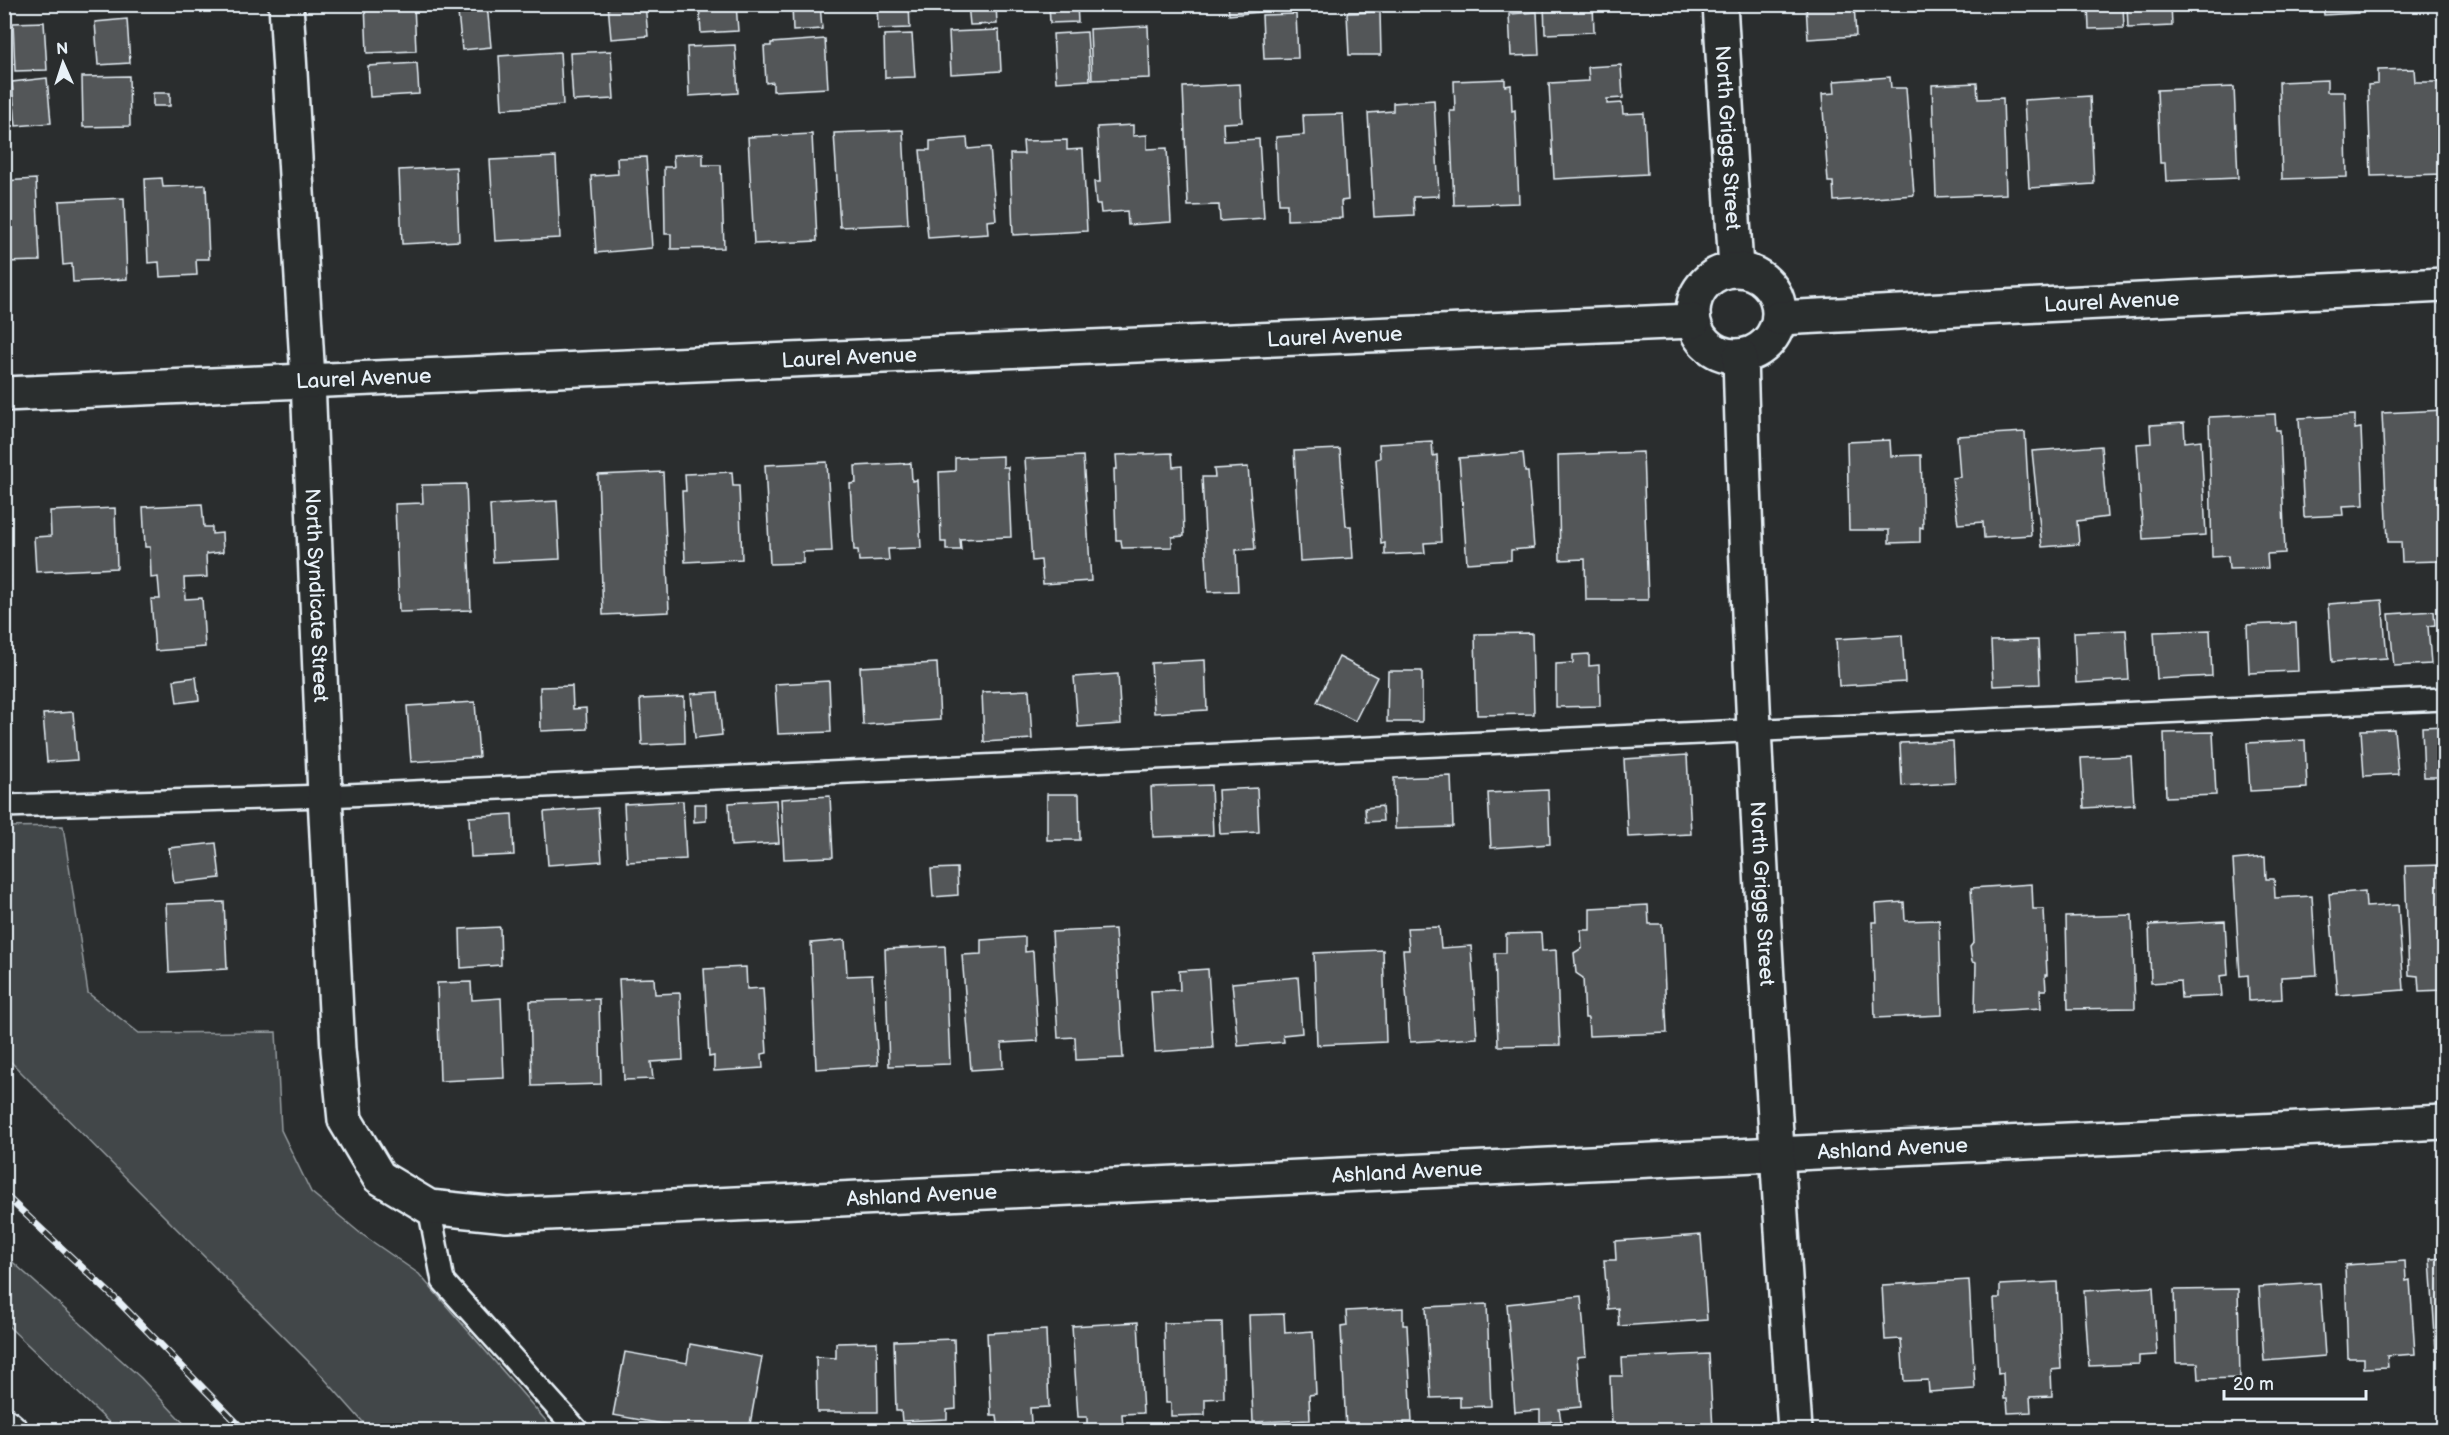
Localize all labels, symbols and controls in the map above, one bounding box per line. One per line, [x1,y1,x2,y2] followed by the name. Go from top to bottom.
[33,33,93,93] north arrow
[56,40,69,59] text: N
[1710,45,1746,231] street label: North Griggs Street
[2043,286,2180,317] street label: Laurel Avenue
[1267,321,1403,352] street label: Laurel Avenue
[781,342,917,373] street label: Laurel Avenue
[295,363,432,394] street label: Laurel Avenue
[300,488,334,703] street label: North Syndicate Street
[1745,800,1780,987] street label: North Griggs Street
[1817,1132,1968,1165] street label: Ashland Avenue
[1331,1156,1483,1188] street label: Ashland Avenue
[846,1179,998,1211] street label: Ashland Avenue
[2224,1363,2366,1401] scale bar
[2233,1374,2274,1395] text: 20 m

